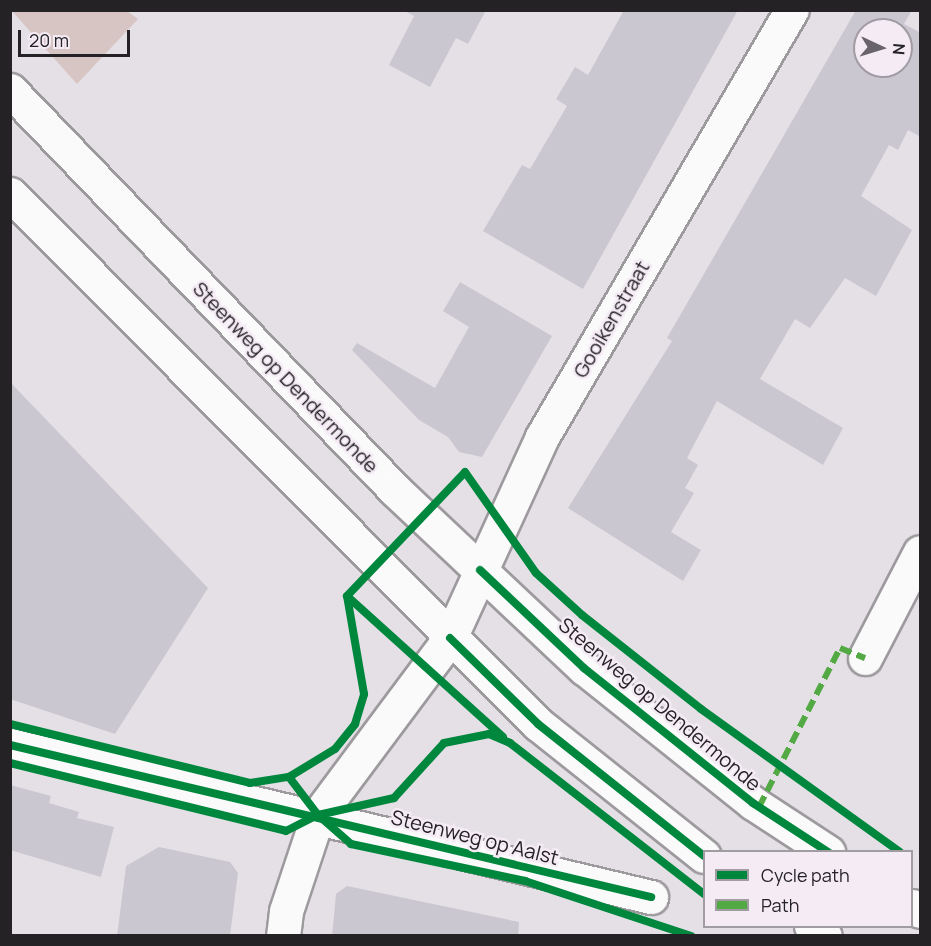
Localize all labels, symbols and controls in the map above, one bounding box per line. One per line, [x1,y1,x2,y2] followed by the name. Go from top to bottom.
[21,18,134,56] scale bar
[853,18,913,78] north arrow
[29,28,69,52] text: 20 m
[888,43,910,56] text: N
[568,256,654,382] street label: Gooikenstraat
[188,276,384,478] street label: Steenweg op Dendermonde
[554,612,766,796] street label: Steenweg op Dendermonde
[389,805,561,869] street label: Steenweg op Aalst
[703,850,913,928] legend
[761,863,850,887] text: Cycle path
[761,893,799,917] text: Path

